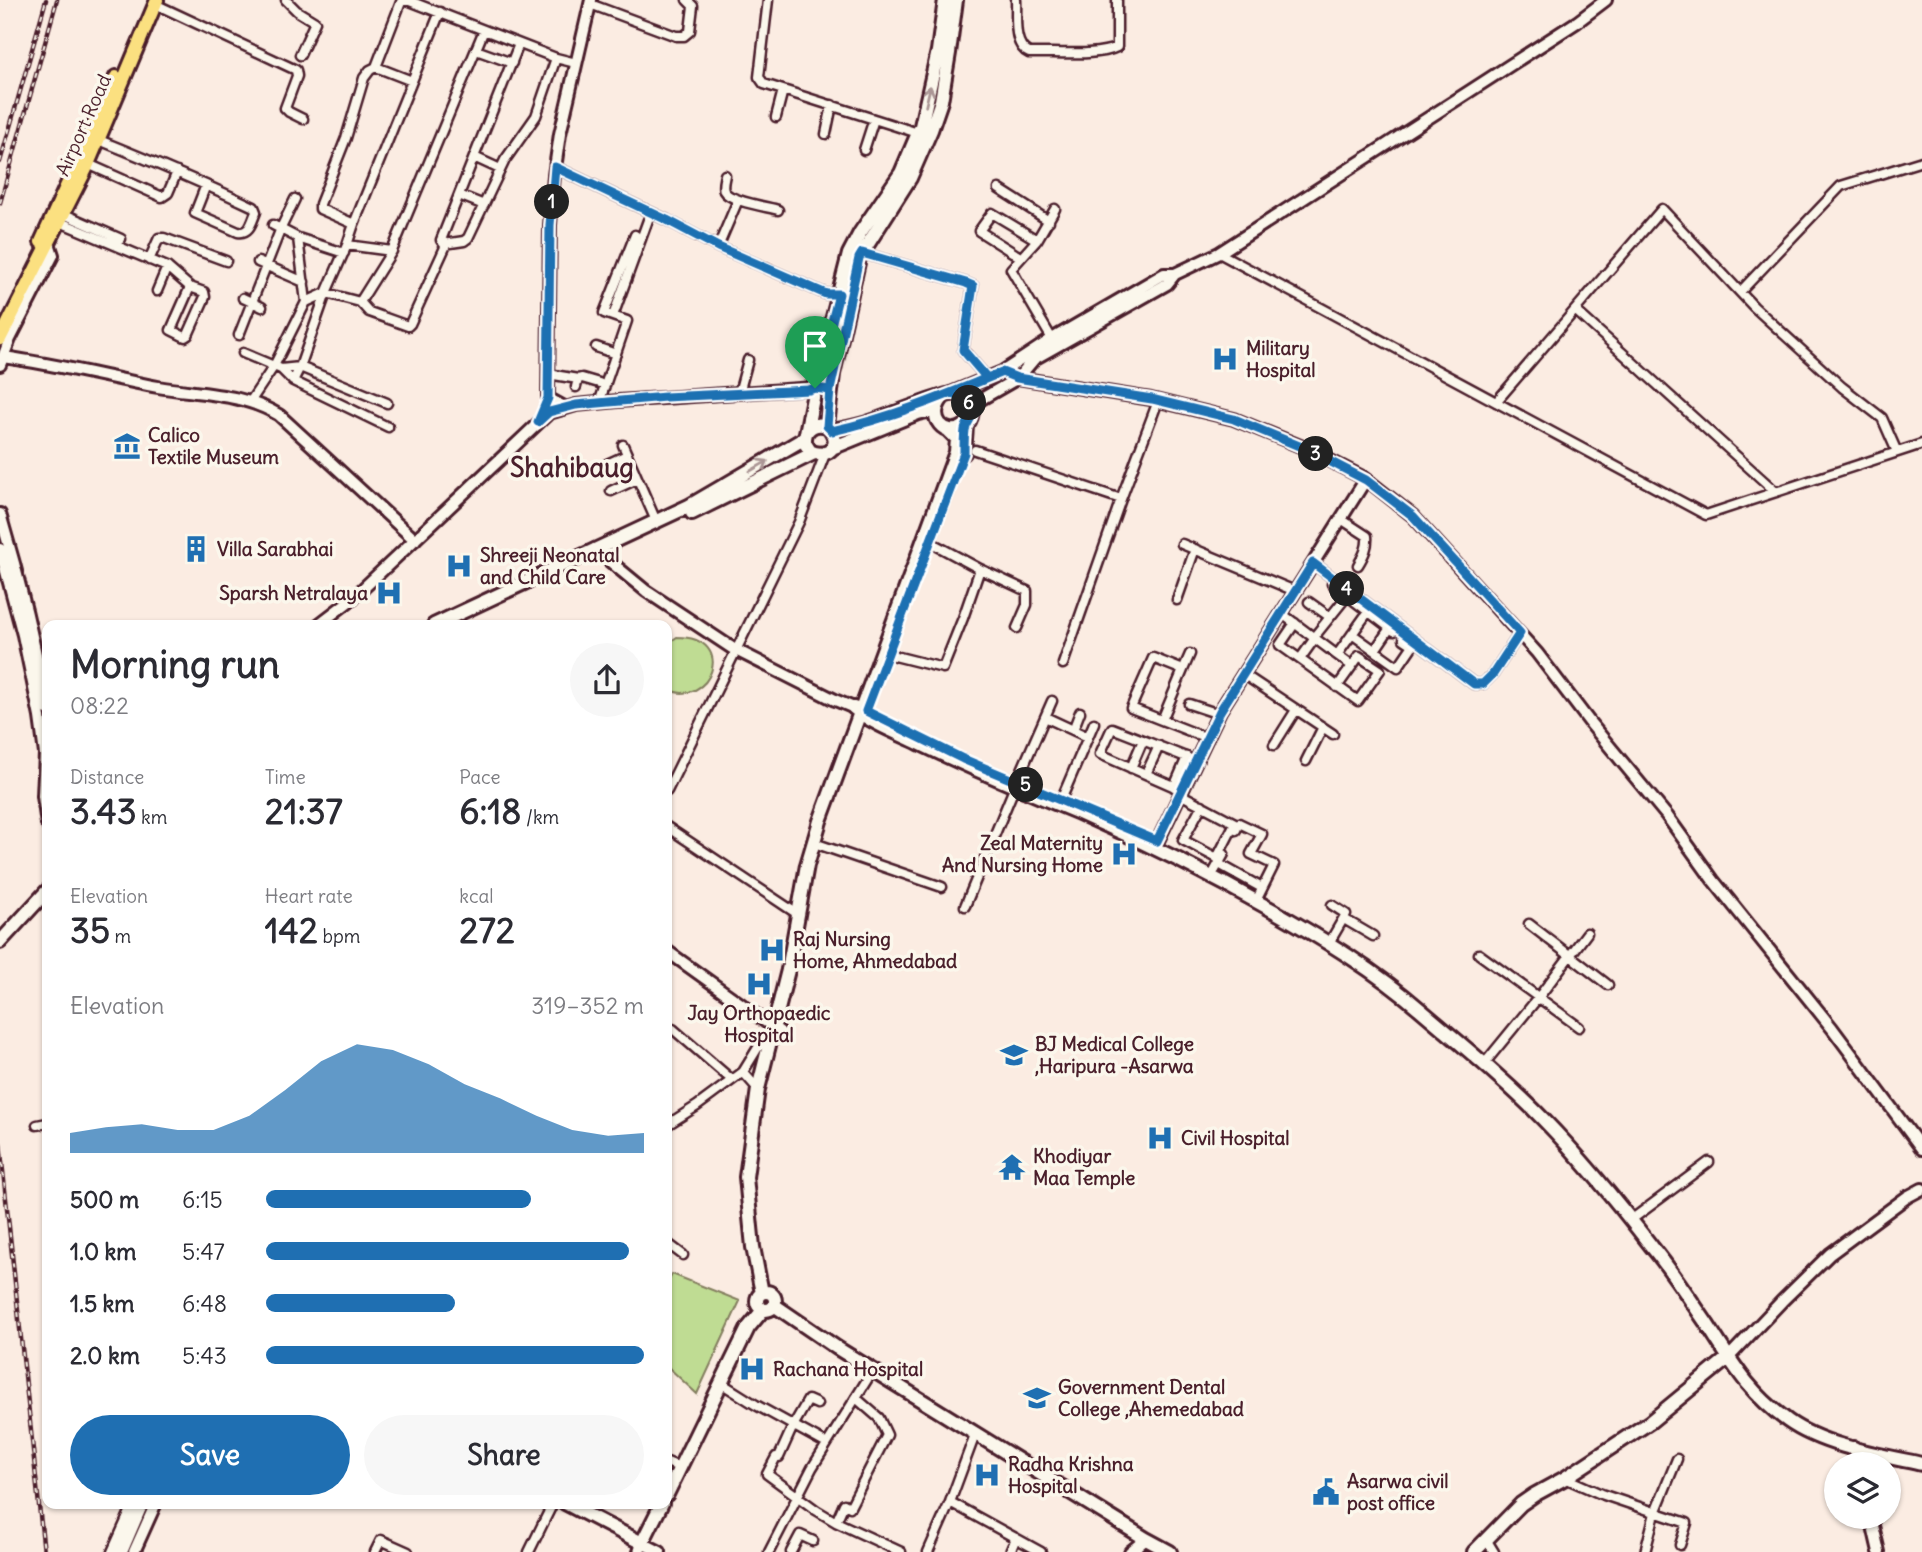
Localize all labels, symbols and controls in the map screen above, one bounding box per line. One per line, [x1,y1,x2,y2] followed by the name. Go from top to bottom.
[50,70,116,180] street label: Airport Road
[922,85,935,108] one-way arrow
[534,184,570,220] pin: 1
[548,189,555,213] text: 1
[785,316,845,388] pin
[796,327,834,365] icon: arrive
[1246,336,1316,382] place label: Military Hospital
[1210,344,1240,374] hospital icon: Military Hospital
[951,386,986,420] pin: 6
[963,390,974,414] text: 6
[148,423,279,469] place label: Calico Textile Museum
[112,431,142,461] museum icon: Calico Textile Museum
[1298,436,1334,472] pin: 3
[1310,441,1321,465] text: 3
[510,451,634,484] district label: Shahibaug
[748,458,768,472] one-way arrow
[181,534,211,564] building icon: Villa Sarabhai
[217,537,333,561] place label: Villa Sarabhai
[480,543,619,589] place label: Shreeji Neonatal and Child Care
[444,551,474,581] hospital icon: Shreeji Neonatal and Child Care
[1330,572,1364,606] pin: 4
[1341,576,1352,600] text: 4
[374,578,404,608] hospital icon: Sparsh Netralaya
[219,581,368,605] place label: Sparsh Netralaya
[70,641,280,688] text: Morning run
[570,643,644,717] button: share
[70,691,129,720] text: 08:22
[70,765,144,789] text: Distance
[265,765,306,789] text: Time
[459,765,501,789] text: Pace
[1009,768,1044,802] pin: 5
[1020,772,1031,796] text: 5
[70,789,137,833] text: 3.43
[265,789,343,833] text: 21:37
[459,789,522,833] text: 6:18
[137,805,167,829] text: km
[522,805,559,829] text: /km
[942,831,1103,877] place label: Zeal Maternity And Nursing Home
[1109,839,1139,869] hospital icon: Zeal Maternity And Nursing Home
[70,884,148,908] text: Elevation
[265,884,353,908] text: Heart rate
[459,884,494,908] text: kcal
[70,908,110,952] text: 35
[265,908,318,952] text: 142
[459,908,515,952] text: 272
[110,924,131,948] text: m
[318,924,360,948] text: bpm
[793,927,957,973] place label: Raj Nursing Home, Ahmedabad
[757,935,787,965] hospital icon: Raj Nursing Home, Ahmedabad
[744,969,774,999] hospital icon: Jay Orthopaedic Hospital
[70,991,164,1020] text: Elevation
[531,991,644,1020] text: 319–352 m
[687,1001,831,1047] place label: Jay Orthopaedic Hospital
[1035,1032,1194,1078] place label: BJ Medical College ,Haripura -Asarwa
[999,1040,1029,1070] school or university icon: BJ Medical College ,Haripura -Asarwa
[1145,1123,1175,1153] hospital icon: Civil Hospital
[1181,1126,1290,1150] place label: Civil Hospital
[1033,1144,1135,1190] place label: Khodiyar Maa Temple
[997,1152,1027,1182] temple icon: Khodiyar Maa Temple
[70,1185,139,1214] text: 500 m
[182,1185,223,1214] text: 6:15
[70,1237,136,1266] text: 1.0 km
[182,1237,225,1266] text: 5:47
[70,1289,135,1318] text: 1.5 km
[182,1289,227,1318] text: 6:48
[70,1341,140,1370] text: 2.0 km
[182,1341,227,1370] text: 5:43
[737,1354,767,1384] hospital icon: Rachana Hospital
[773,1357,923,1381] place label: Rachana Hospital
[1058,1375,1244,1421] place label: Government Dental College ,Ahemedabad
[1022,1383,1052,1413] school or university icon: Government Dental College ,Ahemedabad
[70,1415,350,1495] button: Save
[364,1415,644,1495] button: Share
[1008,1452,1134,1498] place label: Radha Krishna Hospital
[1824,1452,1901,1529] map controls
[1824,1452,1901,1529] button: layers
[972,1460,1002,1490] hospital icon: Radha Krishna Hospital
[1347,1469,1448,1515] place label: Asarwa civil post office
[1311,1477,1341,1507] public building icon: Asarwa civil post office

